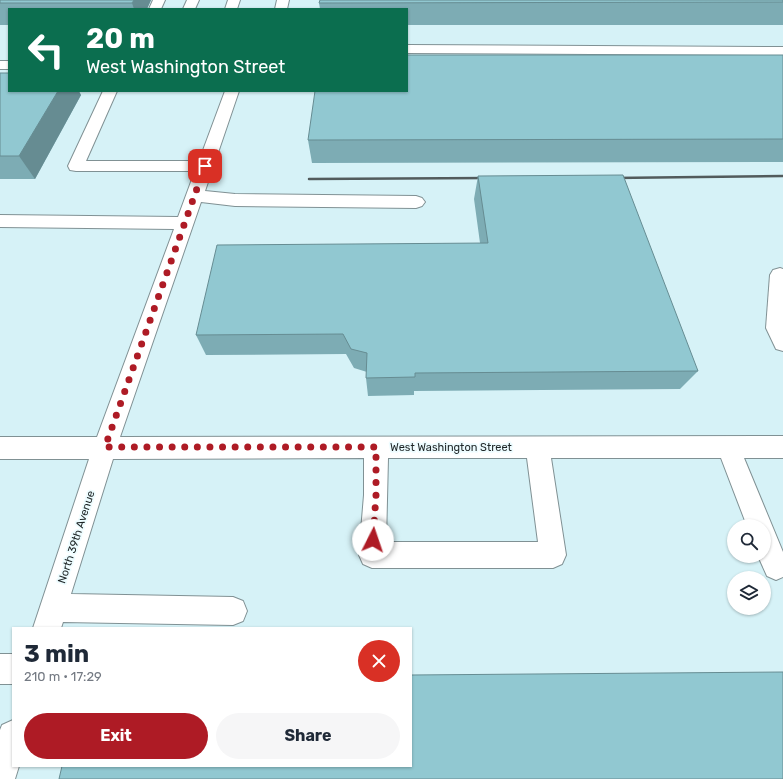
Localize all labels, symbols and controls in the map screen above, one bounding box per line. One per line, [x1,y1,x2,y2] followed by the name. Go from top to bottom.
[86,22,155,55] text: 20 m
[20,24,72,76] icon: left
[86,56,285,78] text: West Washington Street
[188,149,222,183] pin
[194,155,216,177] icon: arrive
[390,441,513,454] street label: West Washington Street
[55,489,98,585] street label: North 39th Avenue
[352,519,394,561] position arrow
[727,519,771,615] map controls
[727,519,771,563] button: search
[727,571,771,615] button: layers
[24,640,89,668] text: 3 min
[358,640,400,682] button: close
[24,669,102,684] text: 210 m · 17:29
[24,713,208,759] button: Exit
[216,713,400,759] button: Share

